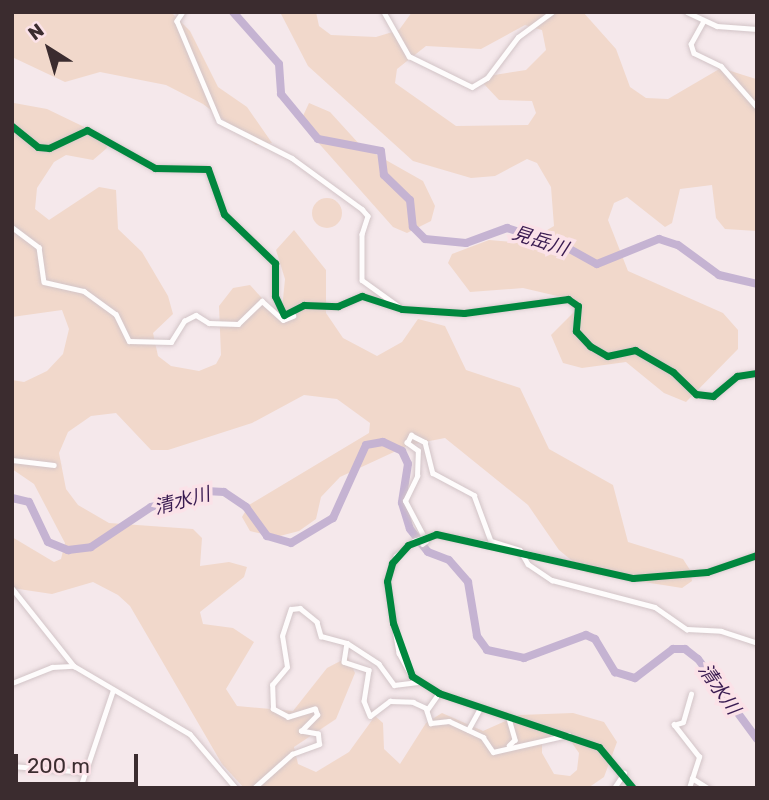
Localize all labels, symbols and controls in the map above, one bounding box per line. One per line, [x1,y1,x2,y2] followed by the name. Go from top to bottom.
[14,14,84,84] north arrow
[24,19,48,45] text: N
[509,221,571,261] water label: 見岳川
[152,483,212,519] water label: 清水川
[693,659,745,719] water label: 清水川
[18,740,142,784] scale bar
[27,753,90,778] text: 200 m

